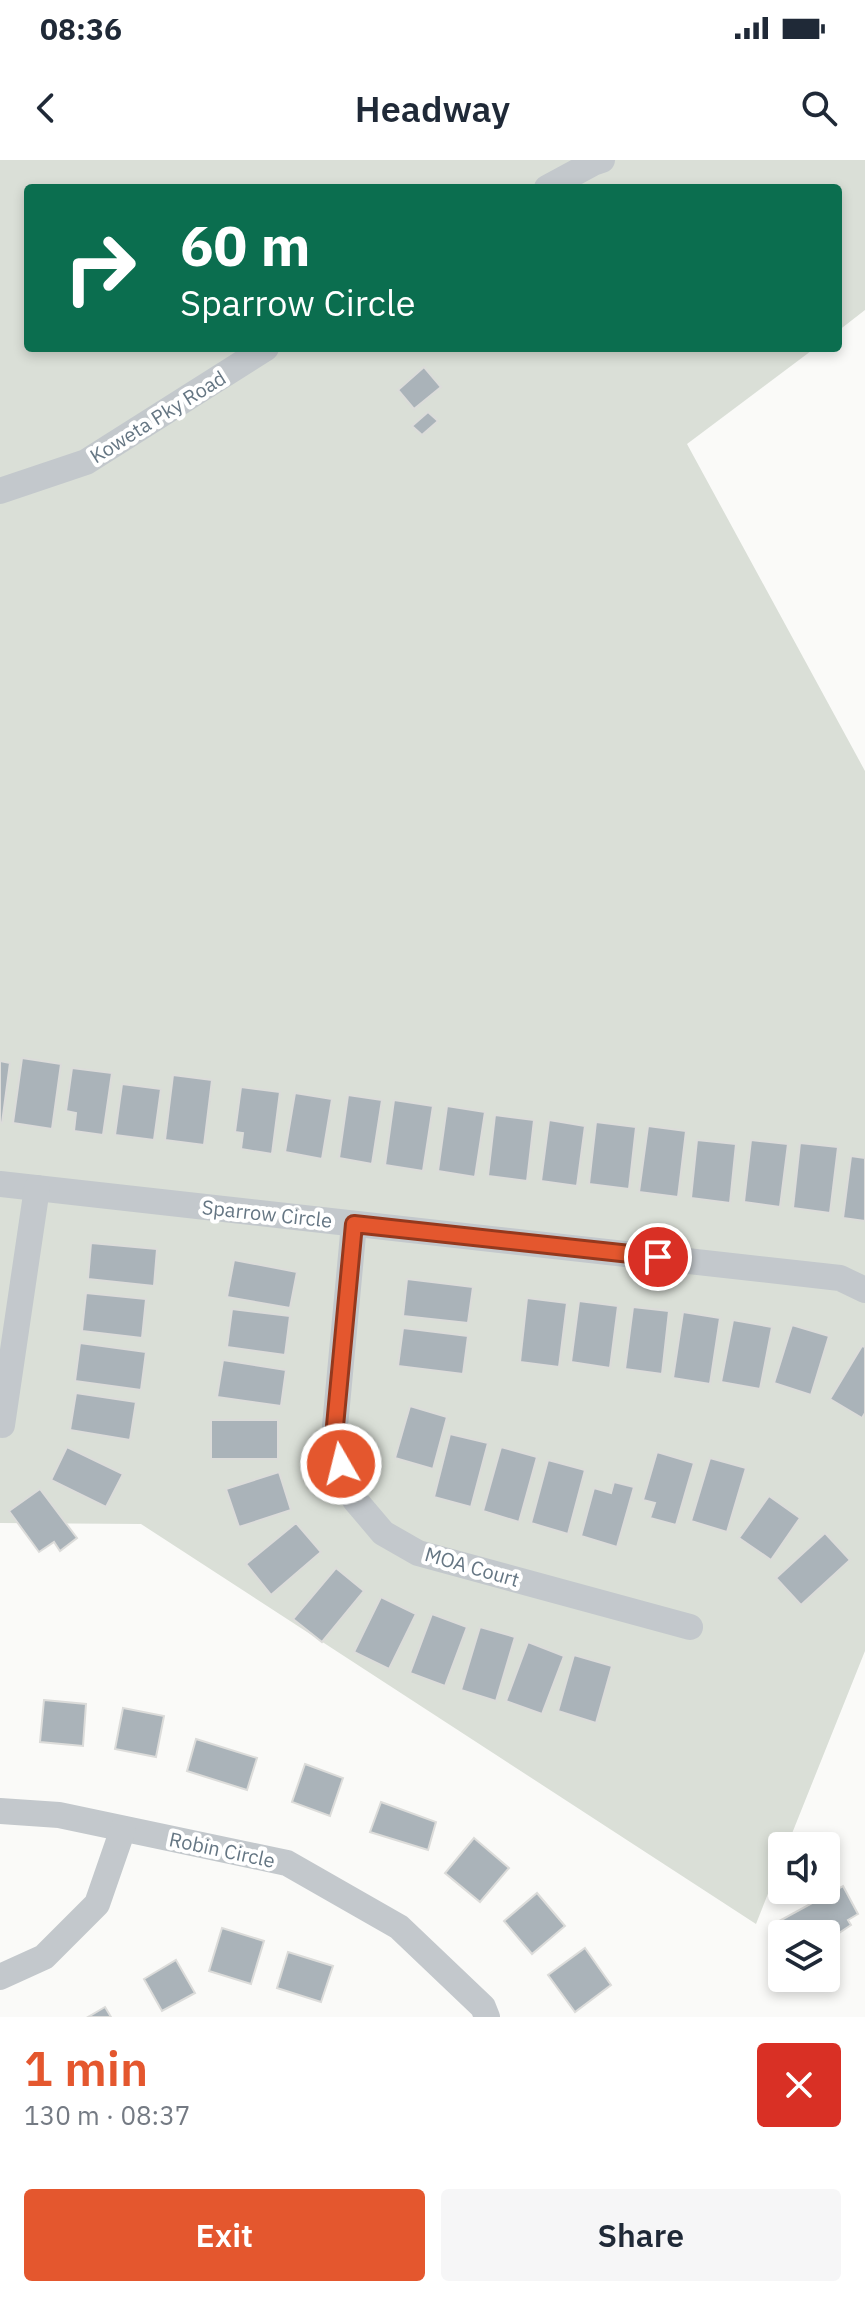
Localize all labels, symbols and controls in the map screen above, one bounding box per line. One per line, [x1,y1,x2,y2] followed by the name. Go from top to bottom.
[40,9,122,48] text: 08:36
[355,85,510,132] text: Headway
[24,86,68,130] icon: back
[797,86,841,130] icon: search
[180,209,310,281] text: 60 m
[48,216,152,320] icon: right
[180,279,415,326] text: Sparrow Circle
[85,364,231,469] street label: Koweta Pky Road
[201,1193,334,1234] street label: Sparrow Circle
[624,1223,692,1291] pin
[636,1235,680,1279] icon: arrive
[299,1422,383,1506] position arrow
[422,1540,523,1593] street label: MOA Court
[167,1825,278,1874] street label: Robin Circle
[768,1832,840,1992] map controls
[768,1832,840,1904] button: sound
[768,1920,840,1992] button: layers
[24,2037,148,2099] text: 1 min
[757,2043,841,2127] button: close
[24,2098,190,2132] text: 130 m · 08:37
[24,2189,425,2281] button: Exit
[441,2189,841,2281] button: Share

